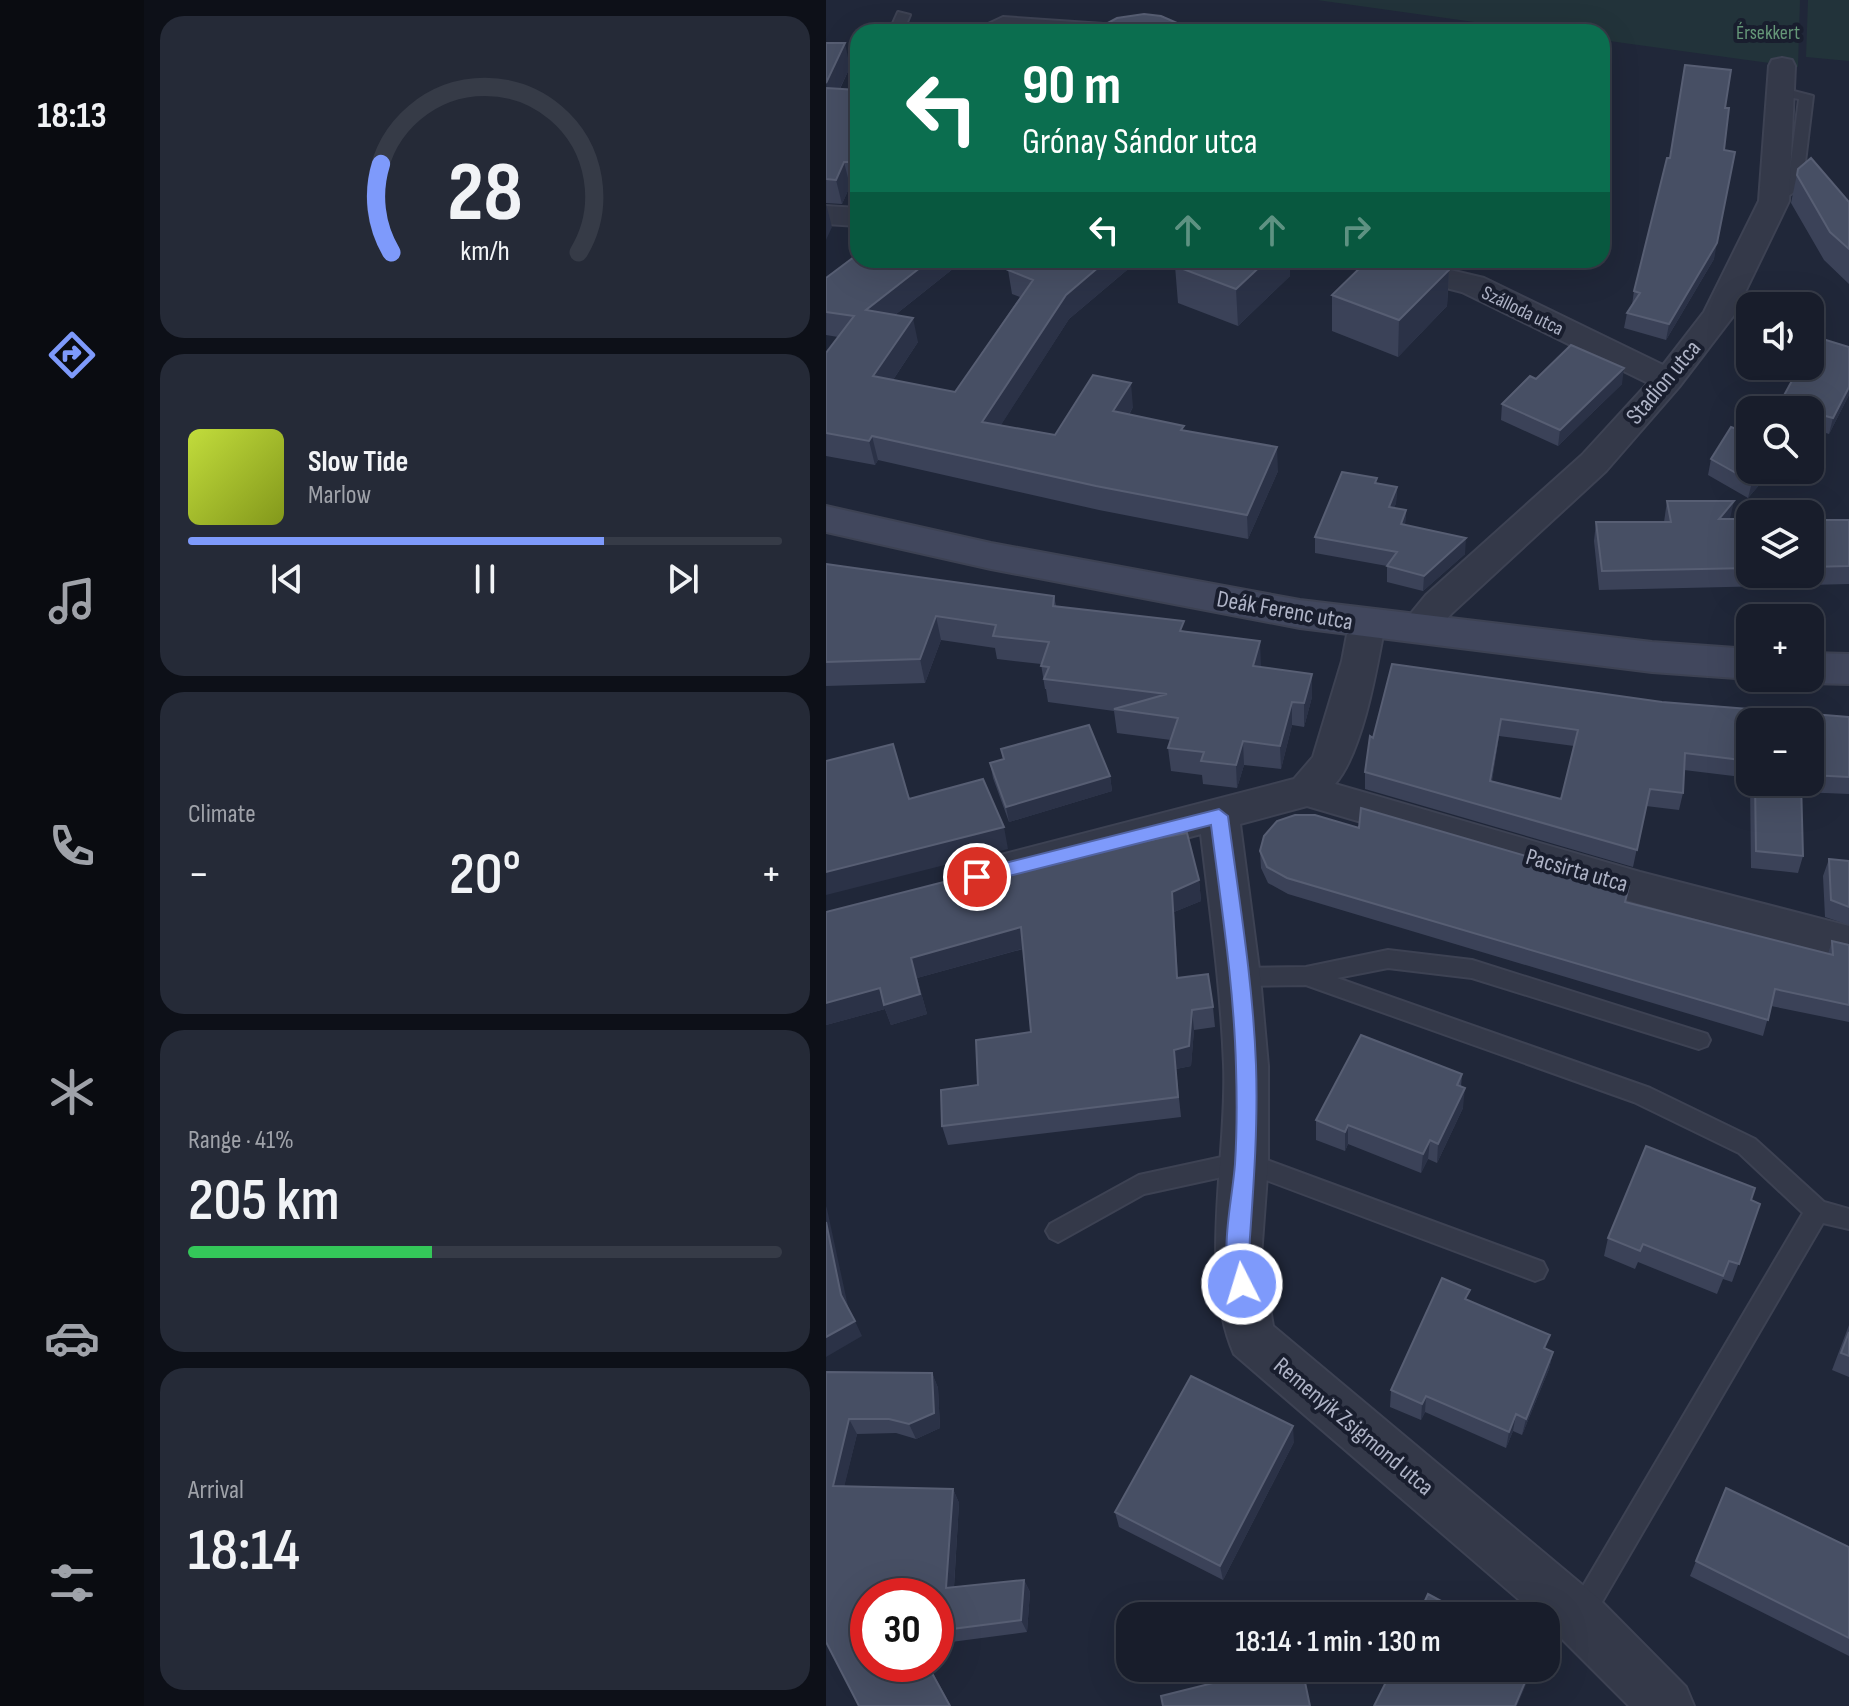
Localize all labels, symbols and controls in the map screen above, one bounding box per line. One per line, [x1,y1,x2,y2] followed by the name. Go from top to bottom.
[1736,21,1800,45] park label: Érsekkert
[1022,53,1121,120] text: 90 m
[890,56,994,160] icon: left
[37,95,107,138] text: 18:13
[1022,121,1258,164] text: Grónay Sándor utca
[447,144,523,244] text: 28
[1082,208,1126,252] icon: left
[1166,208,1210,252] icon: ahead
[1250,208,1294,252] icon: ahead
[1334,208,1378,252] icon: right
[460,234,510,269] text: km/h
[1478,281,1567,341] street label: Szálloda utca
[1736,292,1824,796] map controls
[1736,292,1824,380] button: sound
[44,327,100,383] icon: directions
[1620,334,1707,430] street label: Stadion utca
[1736,396,1824,484] button: search
[308,444,408,480] text: Slow Tide
[308,480,371,511] text: Marlow
[1736,500,1824,588] button: layers
[265,557,309,601] icon: previous
[463,557,507,601] icon: pause
[661,557,705,601] icon: next
[44,573,100,629] icon: music
[1215,584,1355,637] street label: Deák Ferenc utca
[1736,604,1824,692] button: +
[1736,708,1824,796] button: −
[188,799,256,830] text: Climate
[44,818,100,874] icon: phone
[449,839,521,911] text: 20°
[1522,842,1631,899] street label: Pacsirta utca
[943,843,1011,911] pin
[188,848,210,901] text: −
[760,848,782,901] text: +
[955,855,999,899] icon: arrive
[44,1064,100,1120] icon: climate
[188,1125,294,1156] text: Range · 41%
[188,1165,340,1237] text: 205 km
[1200,1242,1284,1326] position arrow
[44,1310,100,1366] icon: car
[1268,1351,1440,1502] street label: Remenyik Zsigmond utca
[188,1475,244,1506] text: Arrival
[188,1515,300,1587] text: 18:14
[44,1555,100,1611] icon: filters
[850,1578,954,1682] speed limit sign: 30
[1235,1624,1441,1660] text: 18:14 · 1 min · 130 m

